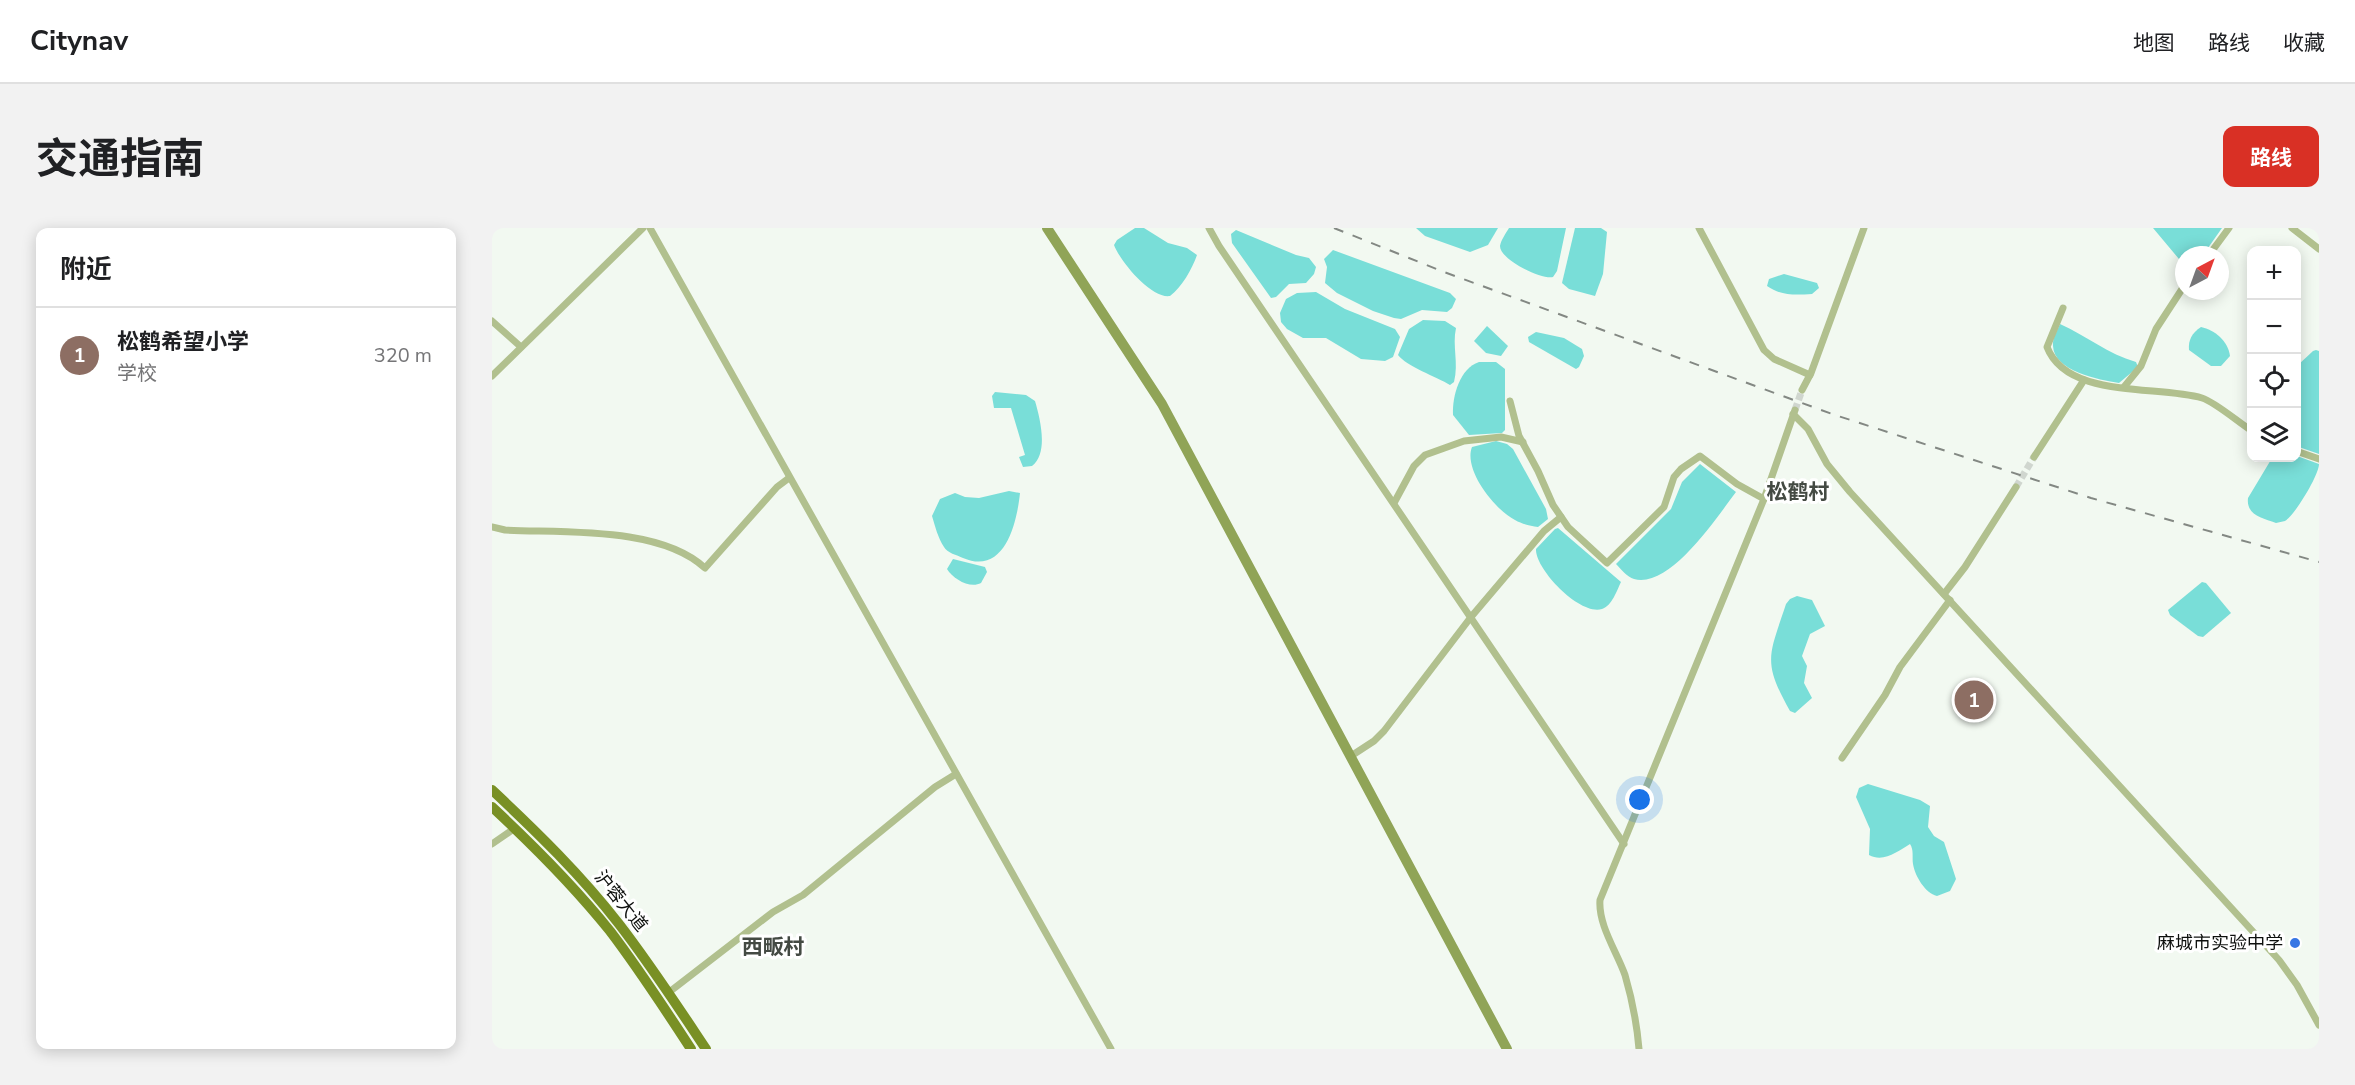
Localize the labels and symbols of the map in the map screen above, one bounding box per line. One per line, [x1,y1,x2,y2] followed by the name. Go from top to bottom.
[2175,246,2229,300] north arrow
[1767,478,1830,506] district label: 松鹤村
[1954,678,1994,722] pin: 1
[1625,785,1654,814] your location
[589,865,653,937] street label: 沪蓉大道
[2157,931,2283,955] place label: 麻城市实验中学
[742,933,805,961] district label: 西畈村
[2288,936,2302,950] marker: 麻城市实验中学

